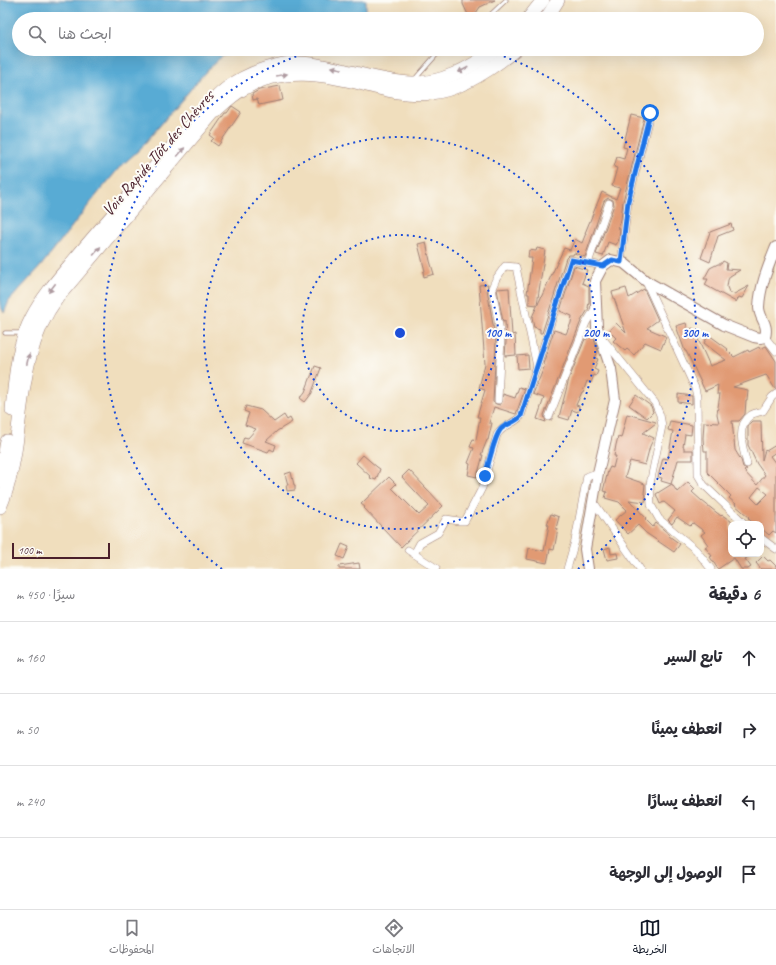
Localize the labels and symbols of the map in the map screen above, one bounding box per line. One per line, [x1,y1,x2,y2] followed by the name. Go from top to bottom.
[331,65,343,71] one-way arrow
[458,67,469,73] one-way arrow
[276,72,288,78] one-way arrow
[97,84,220,220] street label: Voie Rapide Ilôt des Chèvres
[641,104,659,122] route start
[176,147,185,156] one-way arrow
[93,246,102,256] one-way arrow
[47,282,56,293] one-way arrow
[485,325,512,341] text: 100 m
[583,325,610,341] text: 200 m
[682,325,709,341] text: 300 m
[393,326,407,340] centre of rings
[26,353,32,365] one-way arrow
[476,467,494,485] route end
[12,541,110,560] scale bar

